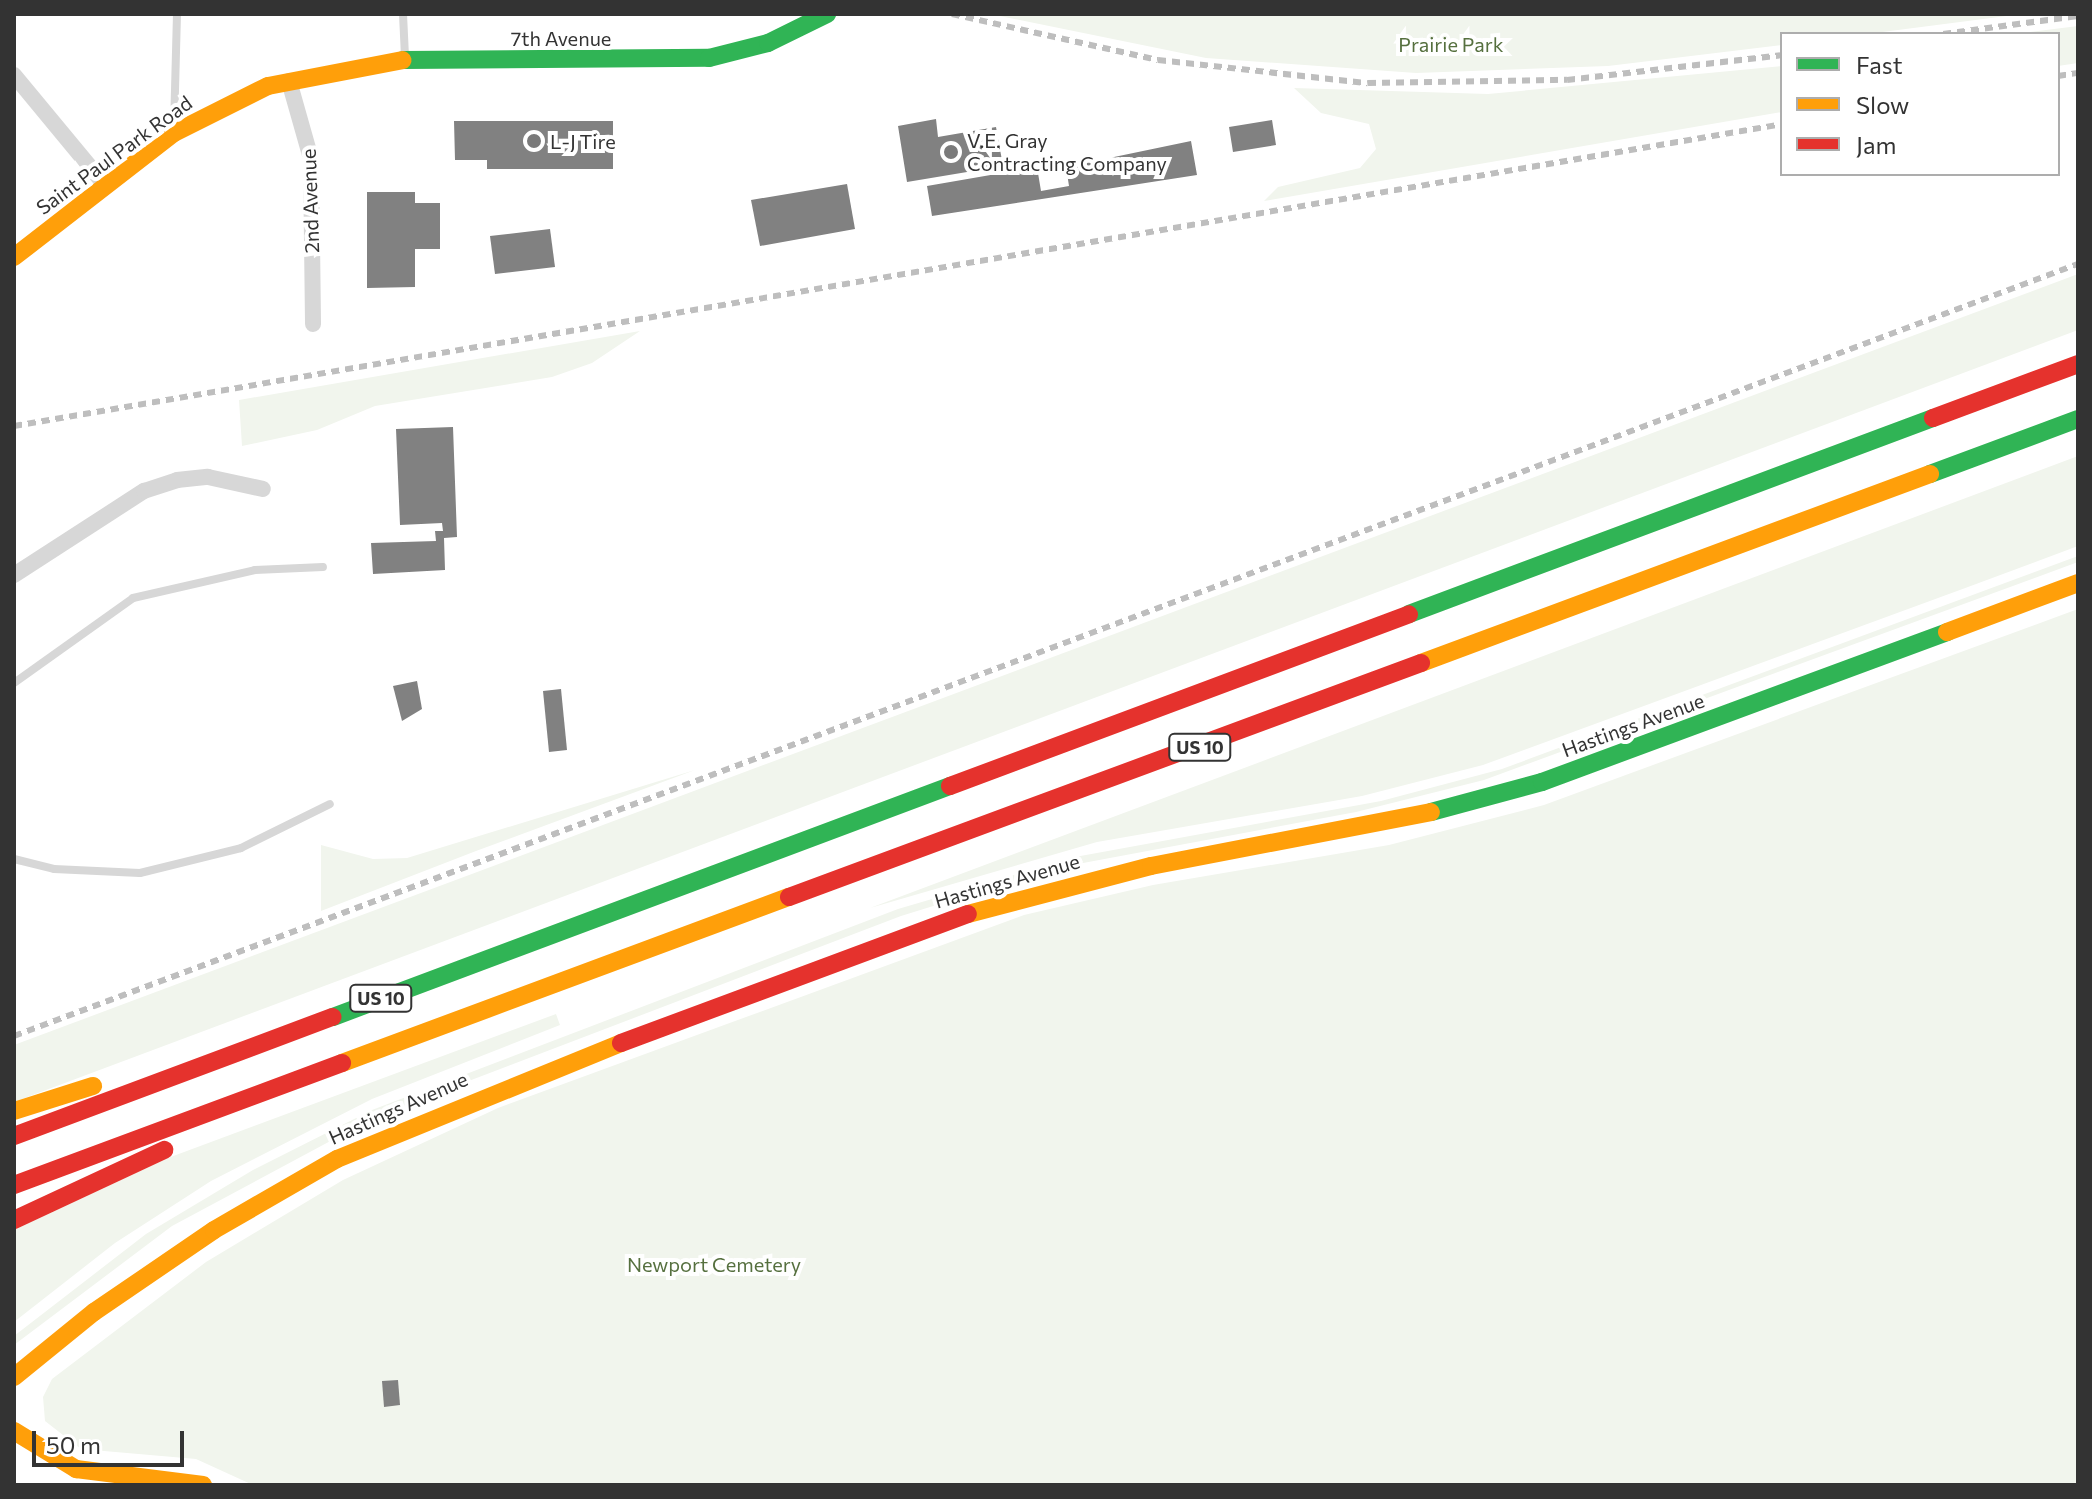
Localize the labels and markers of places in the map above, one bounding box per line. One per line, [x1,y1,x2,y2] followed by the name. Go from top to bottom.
[967,128,1167,175] place label: V.E. Gray Contracting Company
[550,129,616,153] place label: L-J Tire
[525,132,543,150] marker: L-J Tire
[942,143,960,161] marker: V.E. Gray Contracting Company

